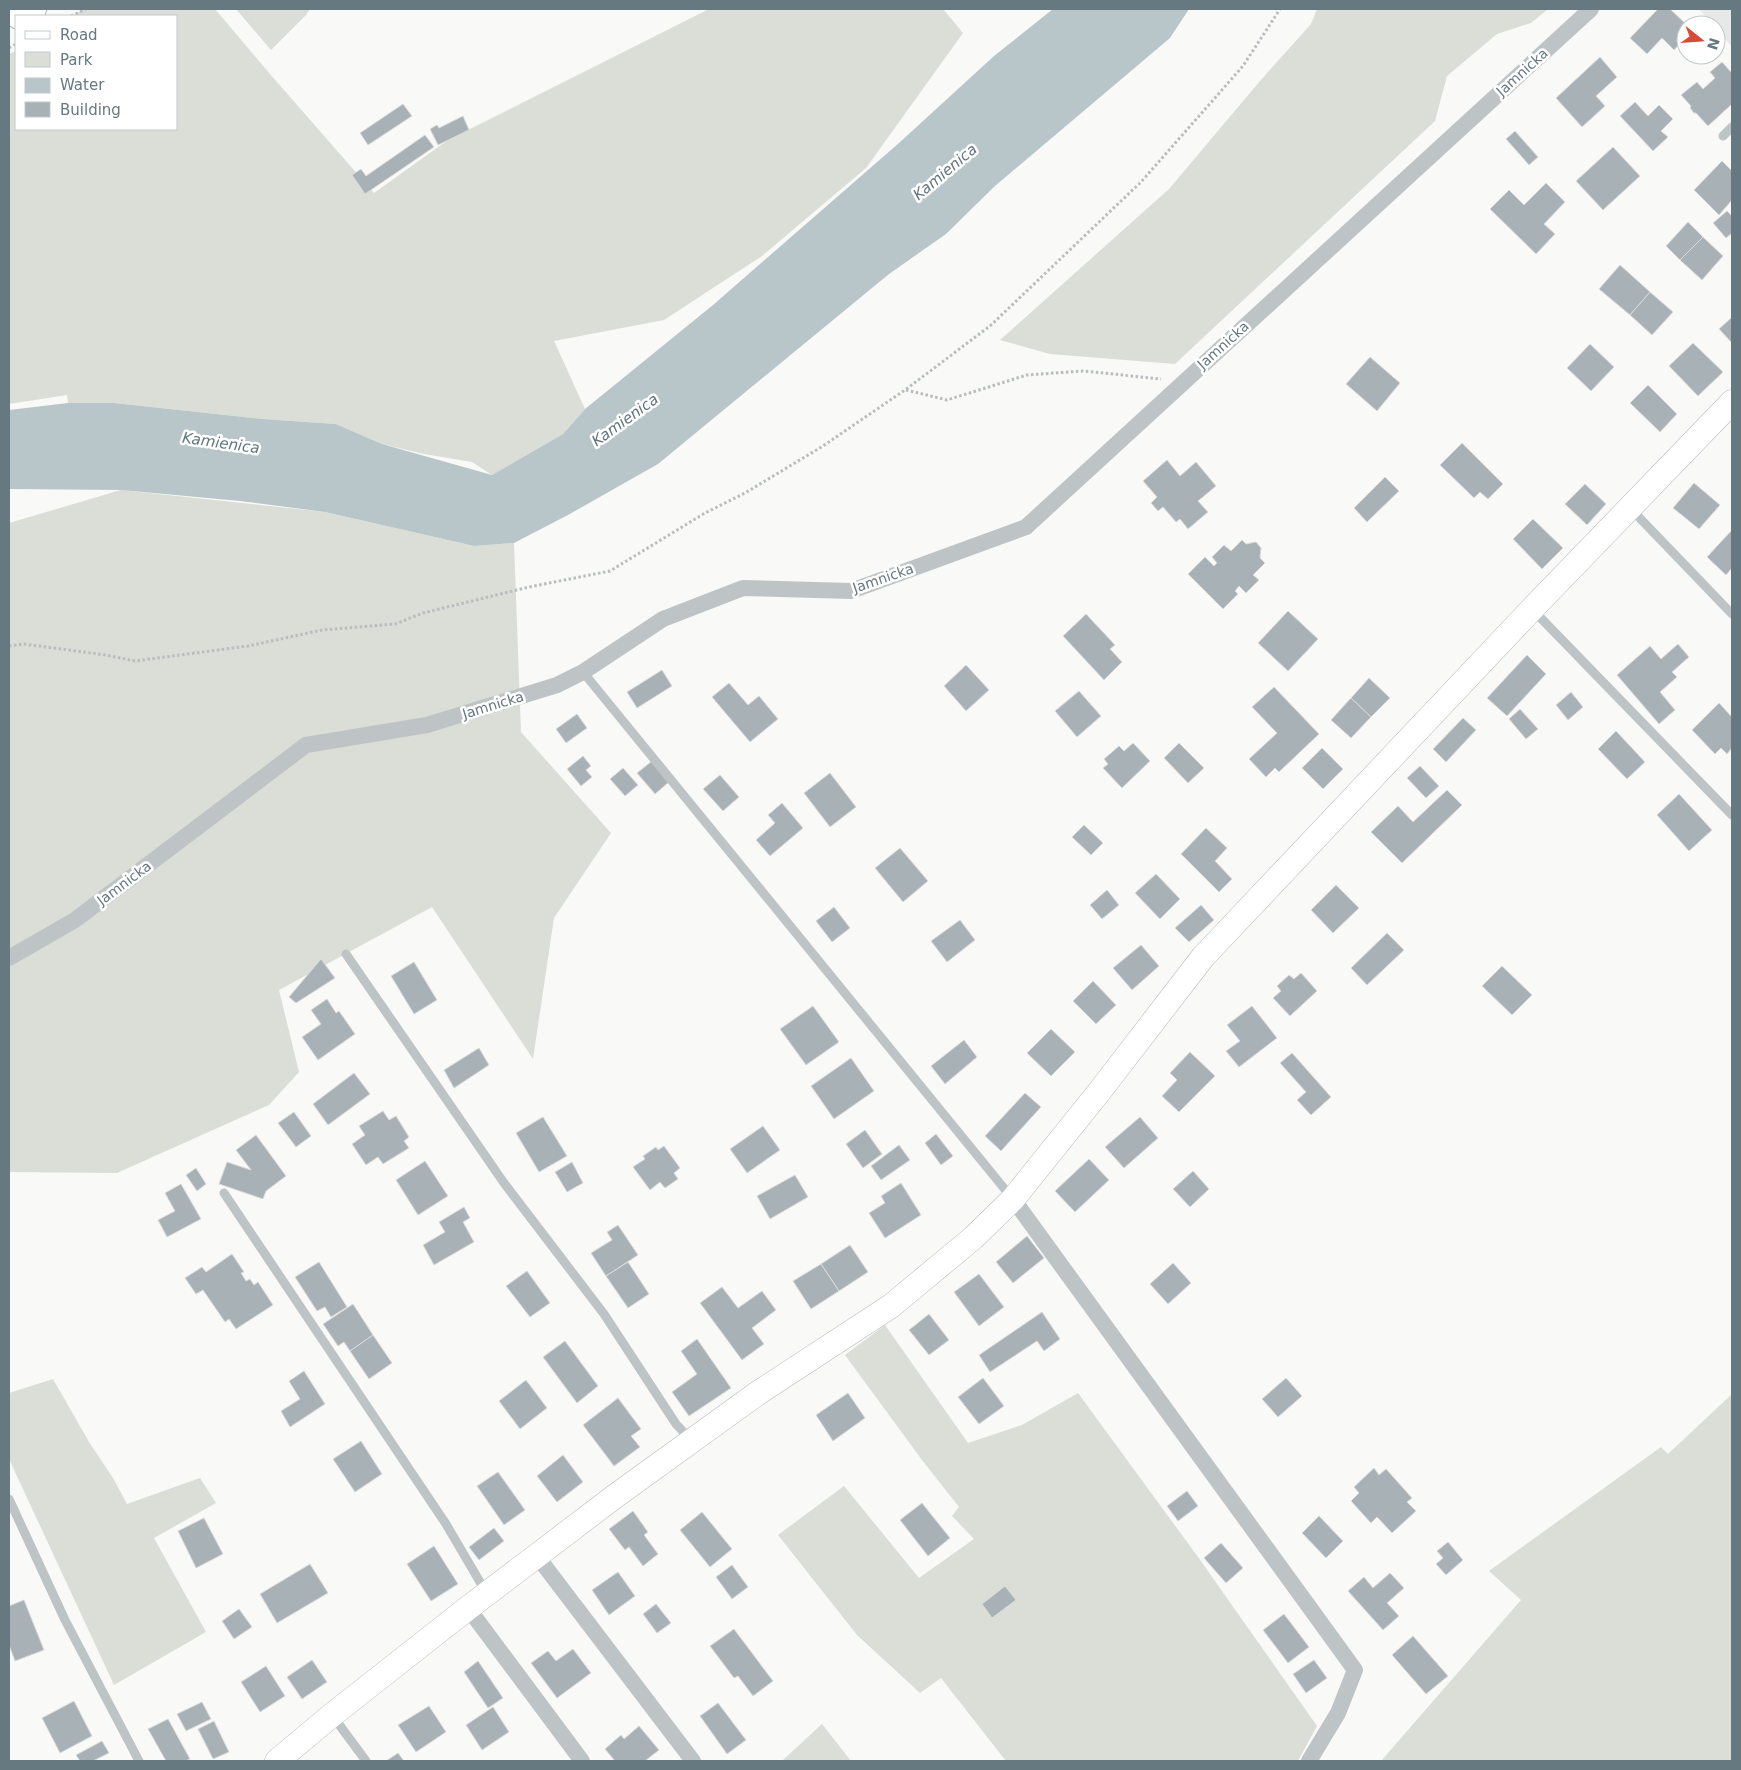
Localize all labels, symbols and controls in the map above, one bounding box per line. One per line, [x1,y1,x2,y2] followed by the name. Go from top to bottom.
[15,15,178,130] legend
[1676,15,1726,65] north arrow
[60,26,98,44] text: Road
[1704,36,1723,52] text: N
[1492,45,1551,100] street label: Jamnicka
[60,51,93,69] text: Park
[60,76,105,94] text: Water
[60,101,121,119] text: Building
[909,140,981,204] water label: Kamienica
[1193,318,1252,373] street label: Jamnicka
[588,390,662,450] water label: Kamienica
[181,429,261,457] water label: Kamienica
[850,560,916,596] street label: Jamnicka
[459,688,526,722] street label: Jamnicka
[93,858,154,909] street label: Jamnicka

